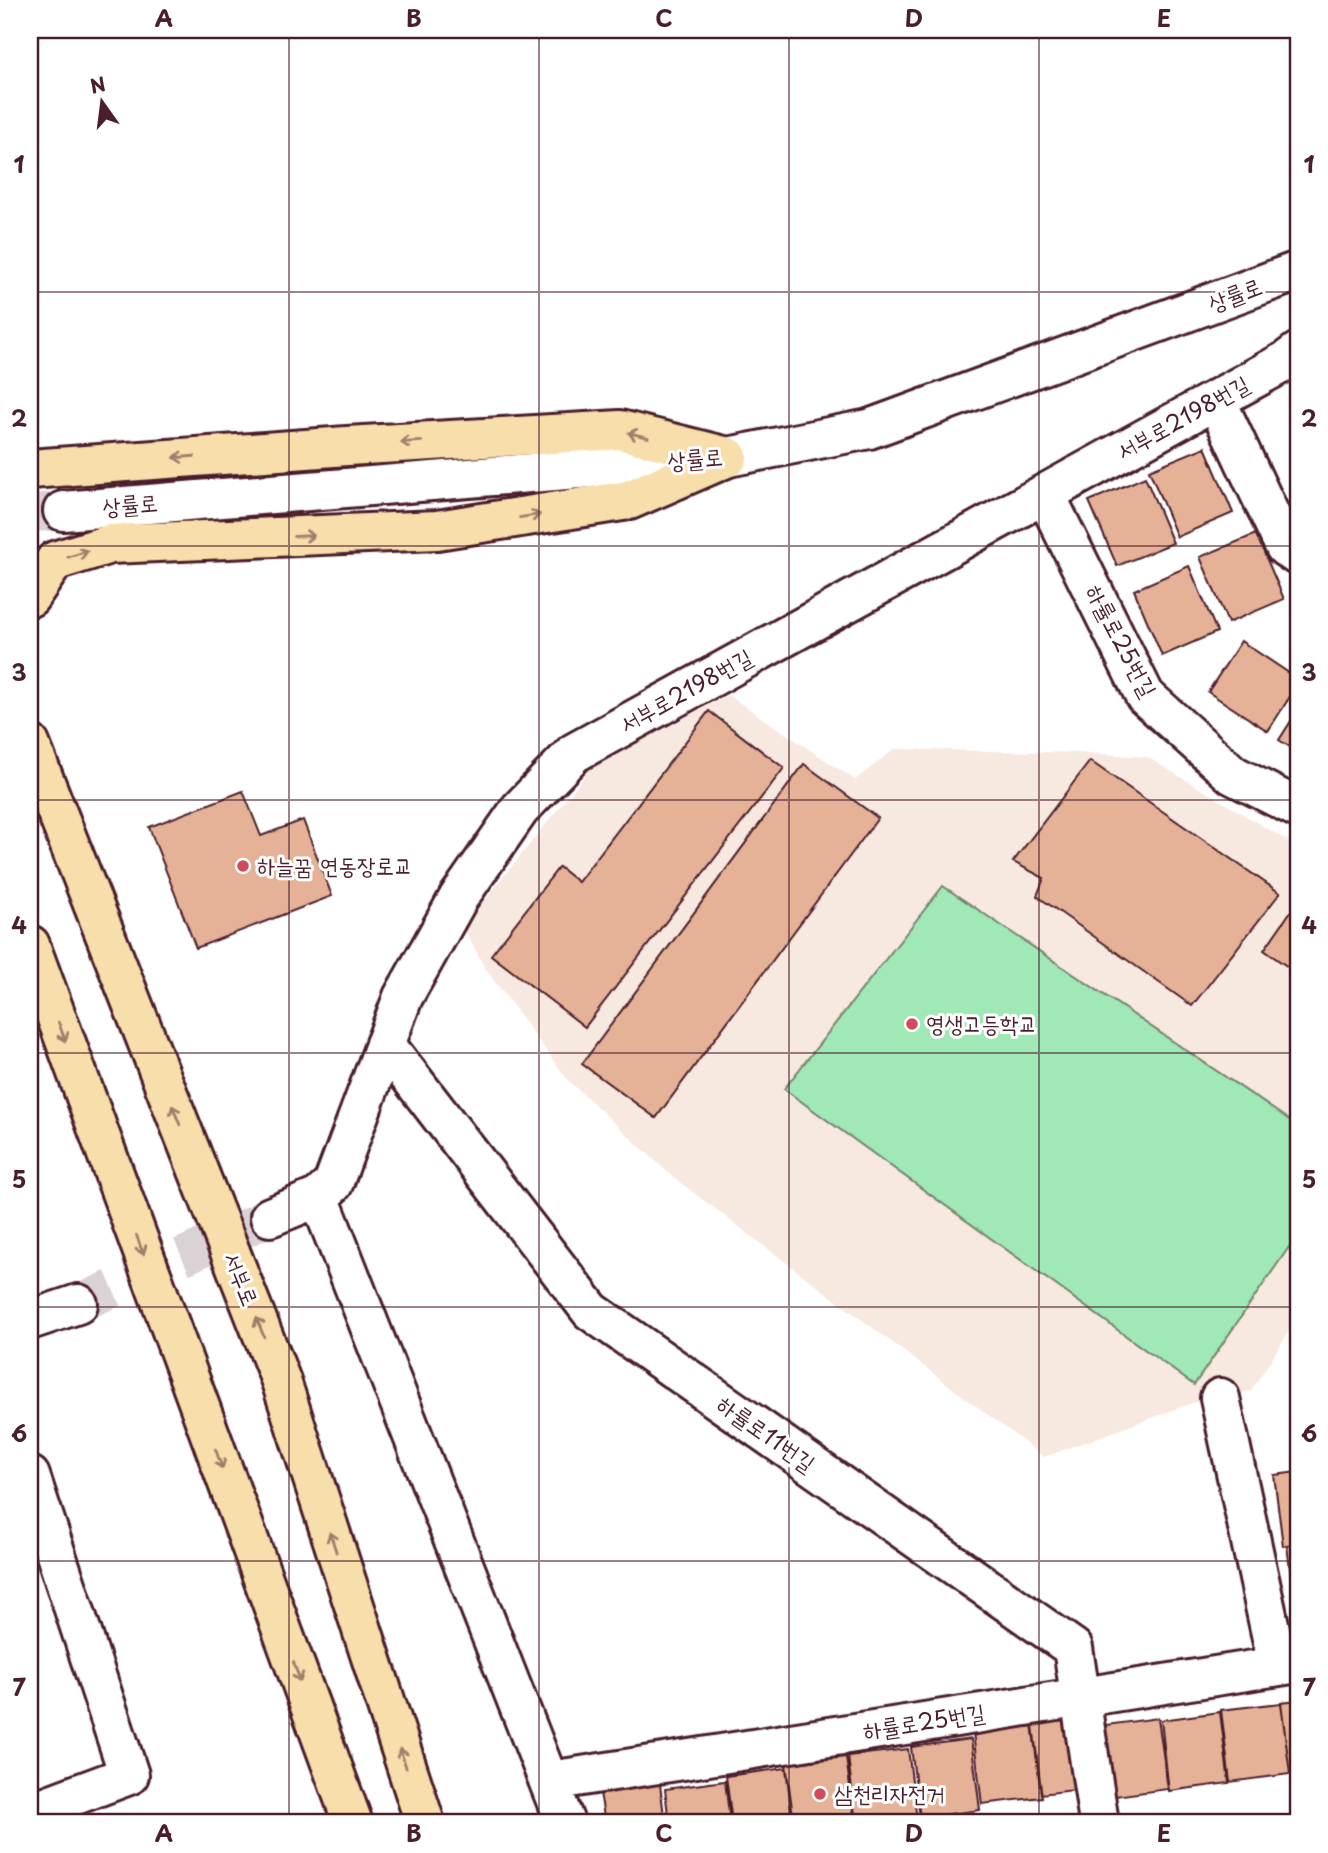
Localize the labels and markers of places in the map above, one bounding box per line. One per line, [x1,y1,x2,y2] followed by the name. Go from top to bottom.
[257,847,413,882] place label: 하늘꿈 연동장로교
[235,858,251,874] marker: 하늘꿈 연동장로교
[926,1005,1037,1040] place label: 영생고등학교
[904,1016,920,1032] marker: 영생고등학교
[834,1775,945,1810] place label: 삼천리자전거
[812,1786,828,1802] marker: 삼천리자전거

